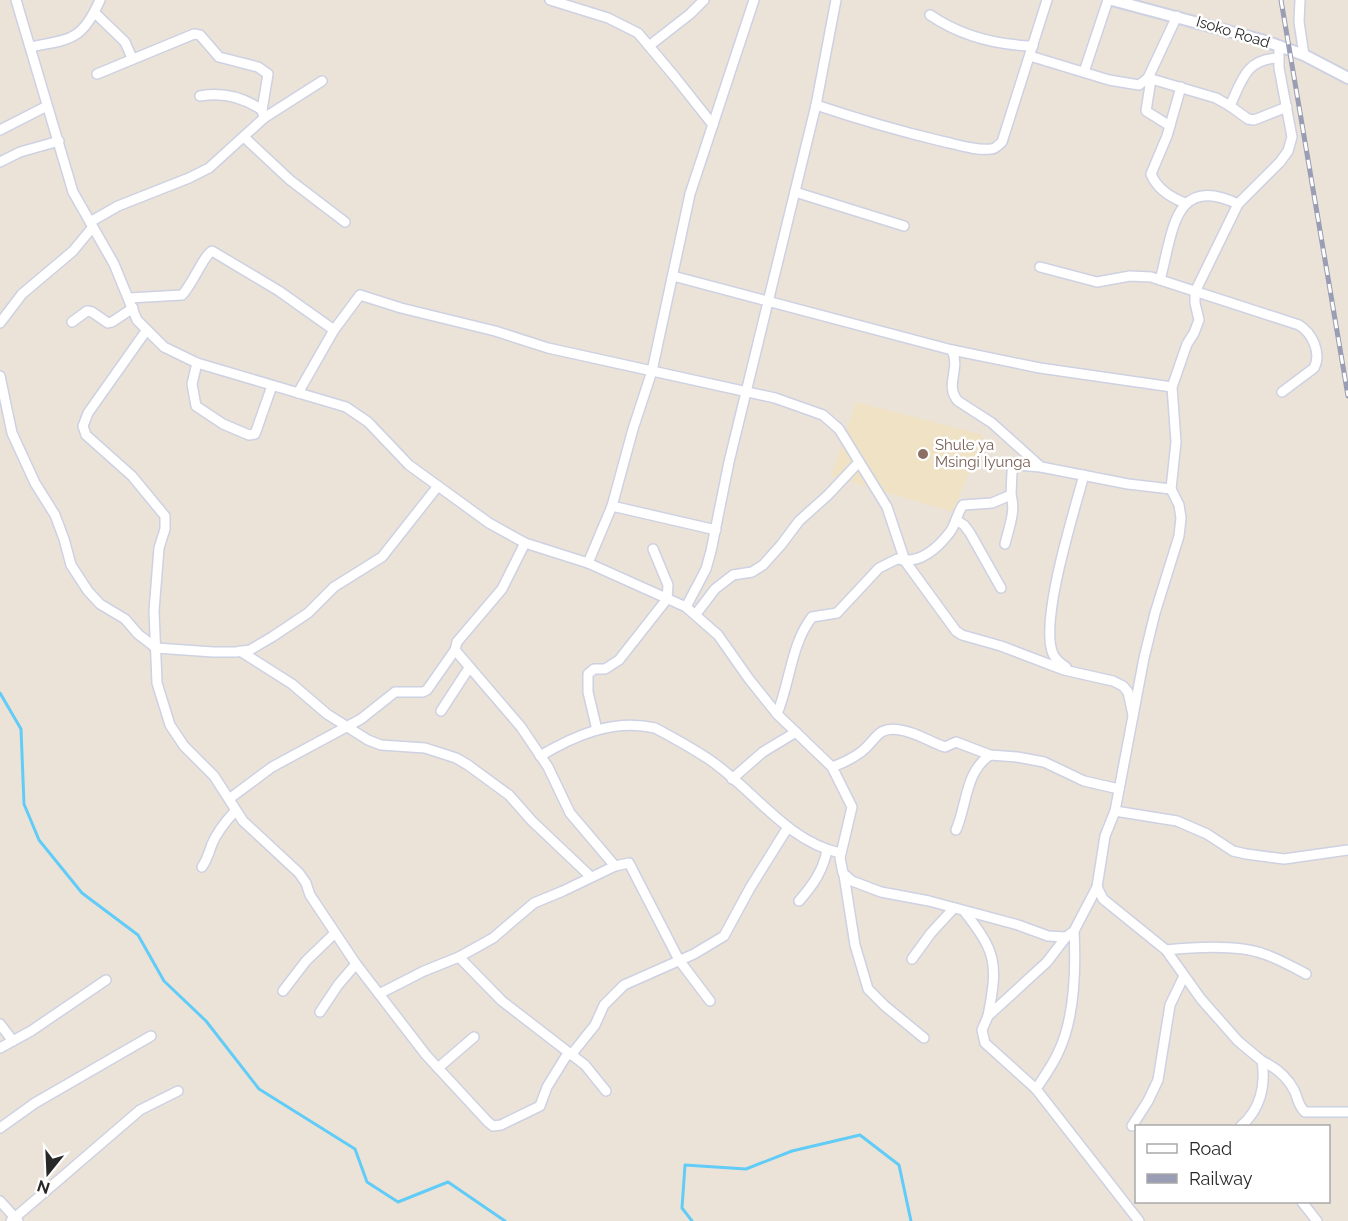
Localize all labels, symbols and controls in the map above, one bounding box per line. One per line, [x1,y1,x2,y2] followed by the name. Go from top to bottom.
[1194,12,1272,52] street label: Isoko Road
[935,436,1031,471] place label: Shule ya Msingi Iyunga
[916,447,930,461] marker: Shule ya Msingi Iyunga
[1135,1125,1330,1203] legend
[1189,1138,1232,1159] text: Road
[18,1143,78,1203] north arrow
[1189,1168,1253,1189] text: Railway
[35,1176,52,1198] text: N

